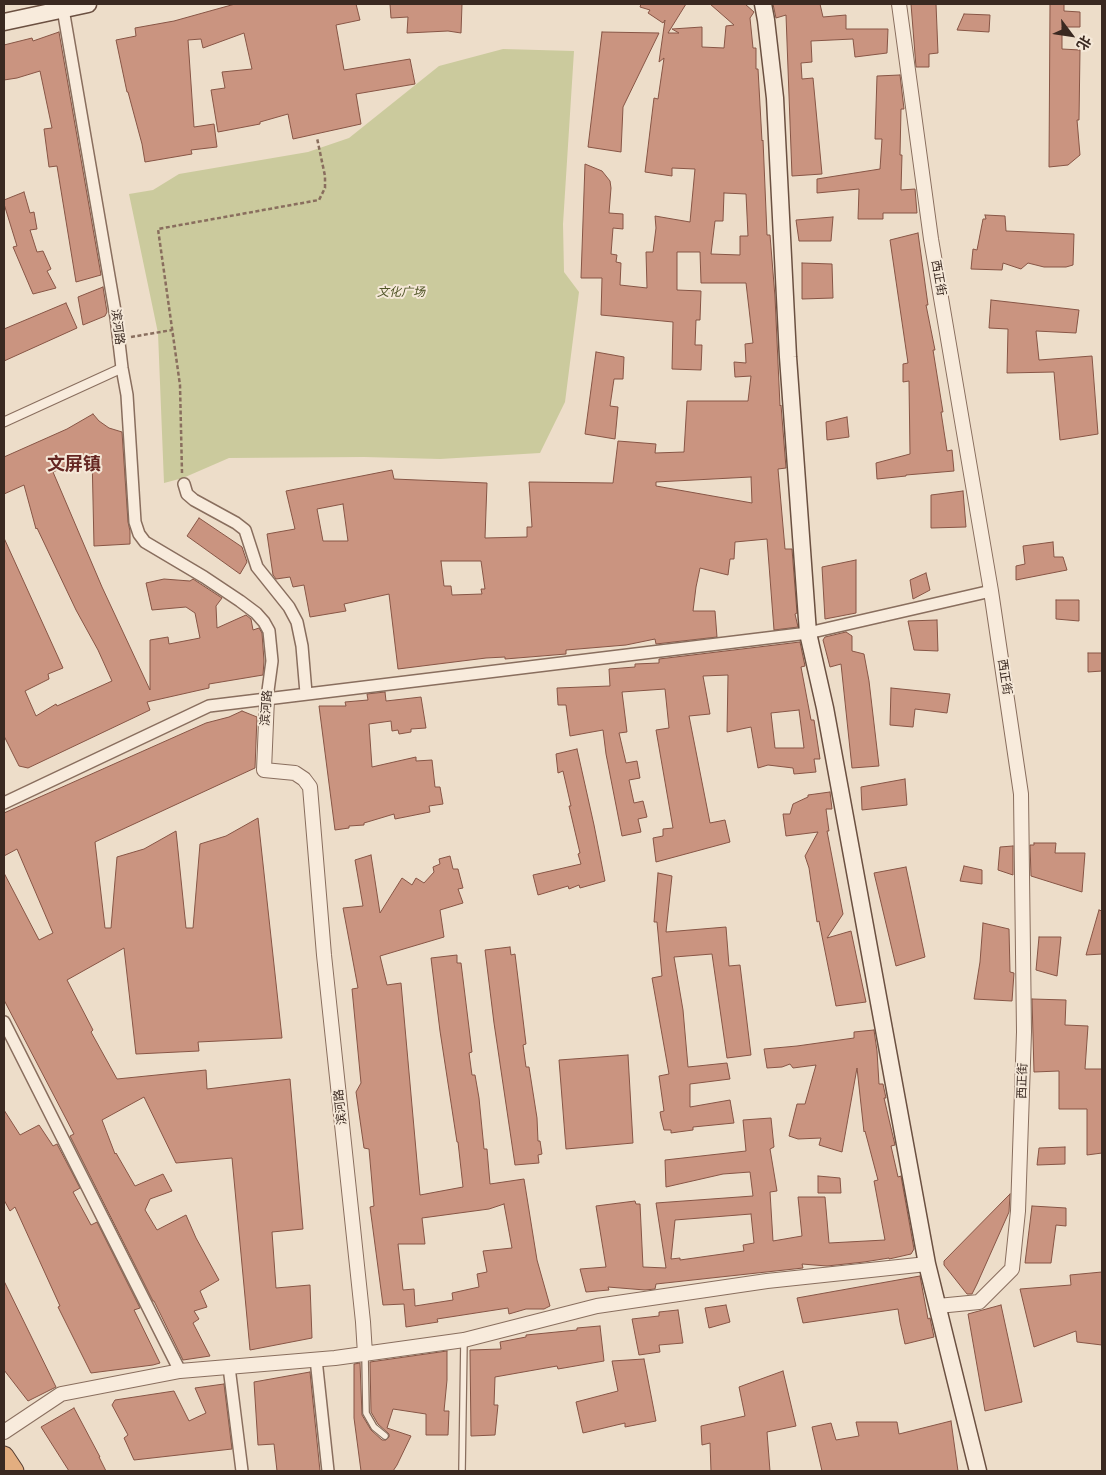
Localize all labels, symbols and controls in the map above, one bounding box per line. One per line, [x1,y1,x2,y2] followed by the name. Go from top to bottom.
[1046,10,1096,60] north arrow
[1072,32,1096,54] text: 北
[928,259,948,297] street label: 西正街
[377,286,425,300] park label: 文化广场
[108,308,126,346] street label: 滨河路
[47,454,101,476] district label: 文屏镇
[994,658,1014,696] street label: 西正街
[259,690,275,726] street label: 滨河路
[1015,1063,1031,1099] street label: 西正街
[332,1088,350,1126] street label: 滨河路

